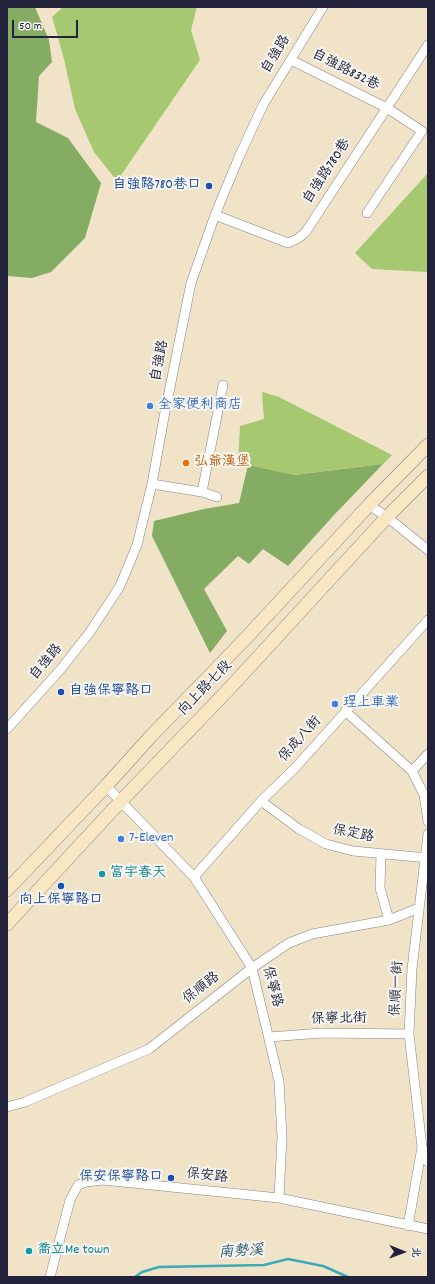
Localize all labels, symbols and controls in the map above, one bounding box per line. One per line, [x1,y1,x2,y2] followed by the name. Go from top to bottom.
[14,12,80,38] scale bar
[19,18,42,35] text: 50 m
[259,33,295,77] street label: 自強路
[308,47,382,95] street label: 自強路832巷
[301,136,355,208] street label: 自強路780巷
[112,178,201,194] place label: 自強路780巷口
[204,181,214,191] marker: 自強路780巷口
[149,339,173,383] street label: 自強路
[158,398,242,414] place label: 全家便利商店
[145,401,155,411] marker: 全家便利商店
[194,455,250,471] place label: 弘爺漢堡
[181,458,191,468] marker: 弘爺漢堡
[27,642,67,684] street label: 自強路
[176,658,236,720] street label: 向上路七段
[69,684,153,700] place label: 自強保寧路口
[56,687,66,697] marker: 自強保寧路口
[343,696,399,712] place label: 珵上車業
[330,699,340,709] marker: 珵上車業
[276,714,326,766] street label: 保成八街
[331,823,375,847] street label: 保定路
[129,831,173,847] place label: 7-Eleven
[116,834,126,844] marker: 7-Eleven
[110,866,166,882] place label: 富宇春天
[97,869,107,879] marker: 富宇春天
[56,881,66,891] marker: 向上保寧路口
[19,893,103,909] place label: 向上保寧路口
[388,961,408,1017] street label: 保順一街
[257,965,285,1009] street label: 保寧路
[180,969,224,1009] street label: 保順路
[311,1011,367,1029] street label: 保寧北街
[185,1166,229,1188] street label: 保安路
[79,1170,163,1186] place label: 保安保寧路口
[166,1173,176,1183] marker: 保安保寧路口
[383,1232,423,1272] north arrow
[37,1243,109,1259] place label: 喬立Me town
[218,1243,264,1263] water label: 南勢溪
[24,1246,34,1256] marker: 喬立Me town
[407,1247,423,1258] text: 北

